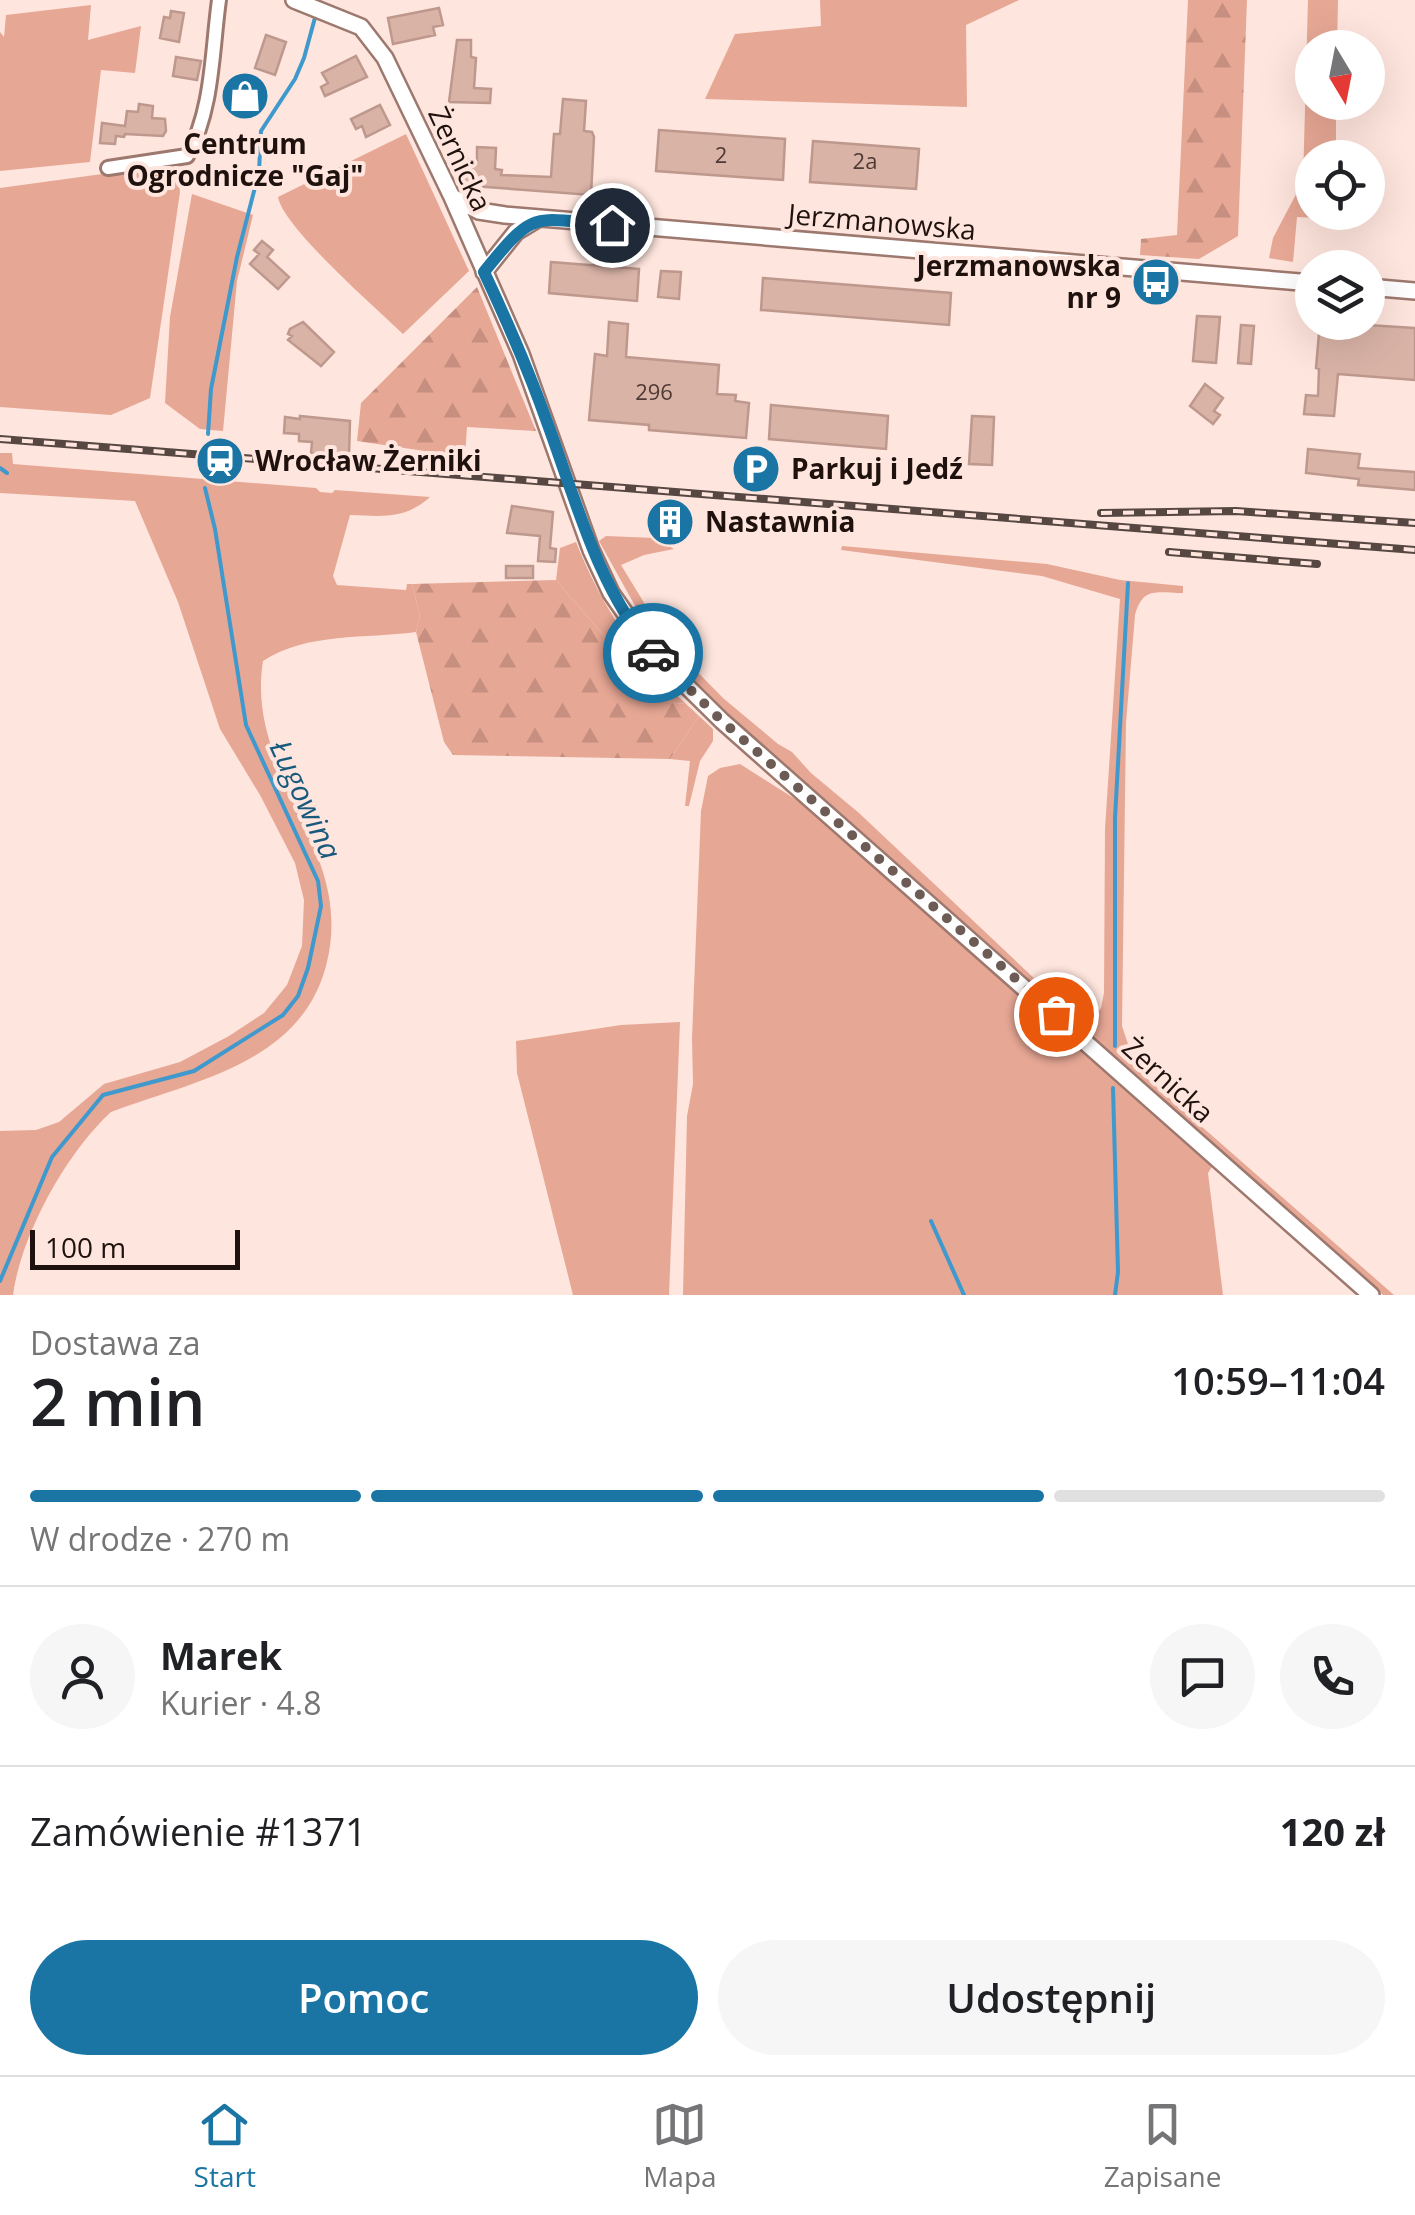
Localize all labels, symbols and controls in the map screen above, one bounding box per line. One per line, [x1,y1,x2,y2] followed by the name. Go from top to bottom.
[1295,30,1385,120] north arrow
[1295,30,1385,340] map controls
[219,70,271,122] shop icon: Centrum Ogrodnicze "Gaj"
[420,100,502,217] street label: Żernicka
[127,124,363,194] place label: Centrum Ogrodnicze "Gaj"
[715,139,727,169] house number: 2
[1295,140,1385,230] button: locate
[853,145,877,175] house number: 2a
[570,183,655,268] pin
[783,194,978,248] street label: Jerzmanowska
[585,198,640,253] icon: home
[914,246,1121,316] place label: Jerzmanowska nr 9
[1295,250,1385,340] button: layers
[1130,256,1182,308] bus stop icon: Jerzmanowska nr 9
[635,376,673,406] house number: 296
[194,435,246,487] station icon: Wrocław Żerniki
[255,441,482,479] place label: Wrocław Żerniki
[730,443,782,495] parking icon: Parkuj i Jedź
[791,449,963,487] place label: Parkuj i Jedź
[644,496,696,548] building icon: Nastawnia
[705,502,856,540] place label: Nastawnia
[603,603,703,703] courier
[626,626,681,681] icon: car
[261,733,352,866] water label: Ługowina
[1014,972,1099,1057] pin
[1029,987,1084,1042] icon: bag
[1115,1028,1223,1131] street label: Żernicka
[30,1225,240,1270] scale bar
[45,1228,126,1266] text: 100 m
[30,1321,201,1364] text: Dostawa za
[1171,1354,1385,1406] text: 10:59–11:04
[30,1357,205,1445] text: 2 min
[30,1517,290,1560] text: W drodze · 270 m
[30,1624,135,1729] button: person
[1150,1624,1255,1729] button: chat
[1280,1624,1385,1729] button: phone
[160,1629,282,1681] text: Marek
[160,1681,321,1724] text: Kurier · 4.8
[30,1805,367,1857] text: Zamówienie #1371
[1280,1805,1385,1857] text: 120 zł
[30,1940,698,2055] button: Pomoc
[718,1940,1385,2055] button: Udostępnij
[194,2097,256,2195] tab: Start
[643,2097,717,2195] tab: Mapa
[1104,2097,1221,2195] tab: Zapisane

